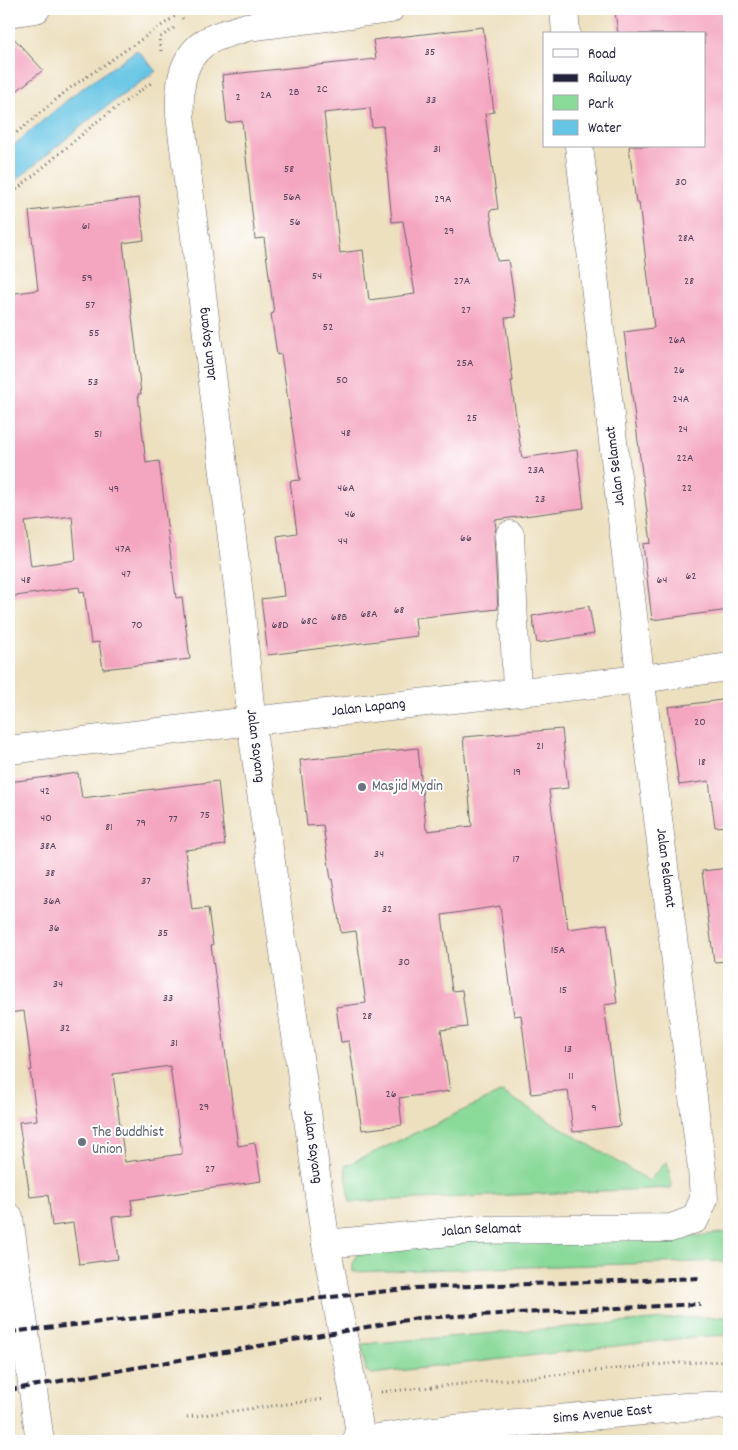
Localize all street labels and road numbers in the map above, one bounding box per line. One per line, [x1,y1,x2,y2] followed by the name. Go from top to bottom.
[193,306,223,382] street label: Jalan Sayang
[600,424,632,507] street label: Jalan Selamat
[331,693,407,723] street label: Jalan Lapang
[240,708,270,784] street label: Jalan Sayang
[649,827,681,910] street label: Jalan Selamat
[296,1109,328,1185] street label: Jalan Sayang
[440,1218,522,1244] street label: Jalan Selamat
[552,1399,654,1431] street label: Sims Avenue East

